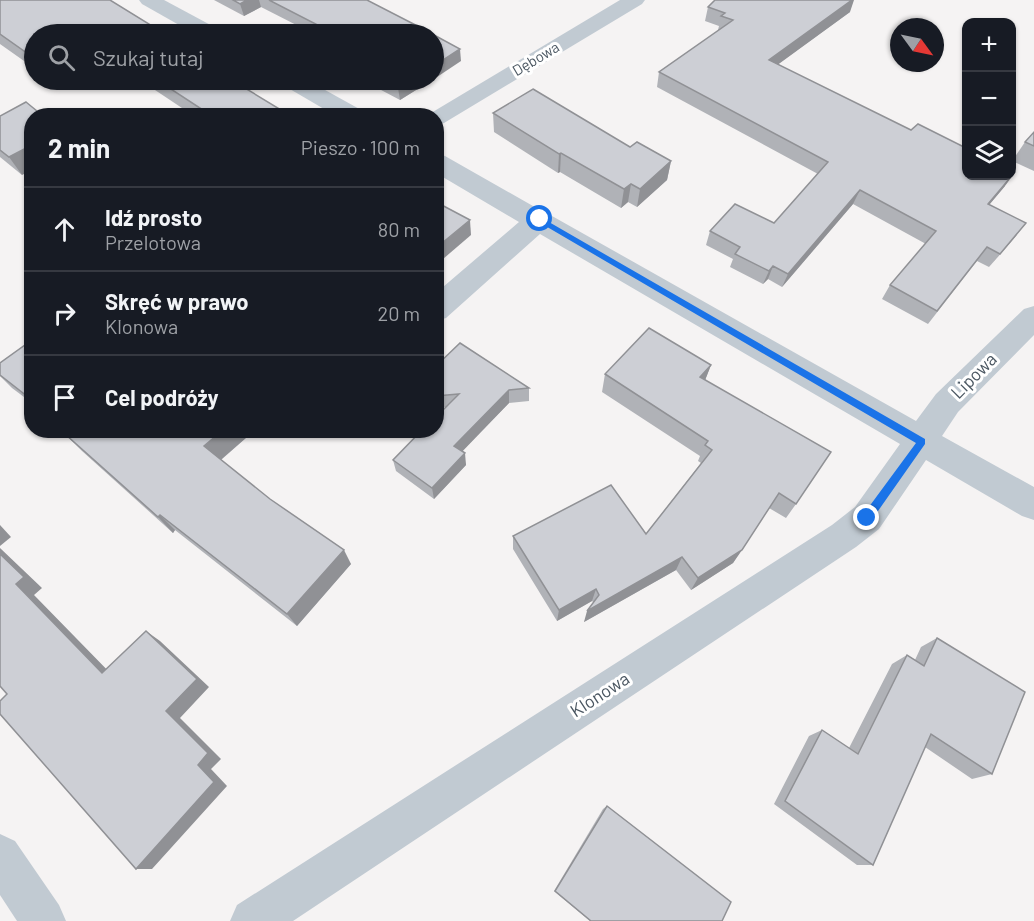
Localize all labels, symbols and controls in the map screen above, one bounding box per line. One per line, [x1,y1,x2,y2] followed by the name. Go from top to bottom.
[890,18,944,72] north arrow
[962,18,1016,180] map controls
[962,18,1016,72] button: +
[24,24,444,90] search box
[509,37,562,79] street label: Dębowa
[45,41,78,74] icon: search
[93,44,204,70] text: Szukaj tutaj
[962,72,1016,126] button: −
[962,126,1016,180] button: layers
[48,132,110,163] text: 2 min
[301,135,420,159] text: Pieszo · 100 m
[105,204,202,230] text: Idź prosto
[526,205,552,231] route start
[48,213,81,246] icon: ahead
[378,217,420,241] text: 80 m
[105,230,201,254] text: Przelotowa
[105,288,249,314] text: Skręć w prawo
[48,297,81,330] icon: right
[377,301,420,325] text: 20 m
[105,314,178,338] text: Klonowa
[946,348,1001,403] street label: Lipowa
[48,381,81,414] icon: arrive
[105,384,219,410] text: Cel podróży
[853,504,879,530] route end
[566,667,633,721] street label: Klonowa

